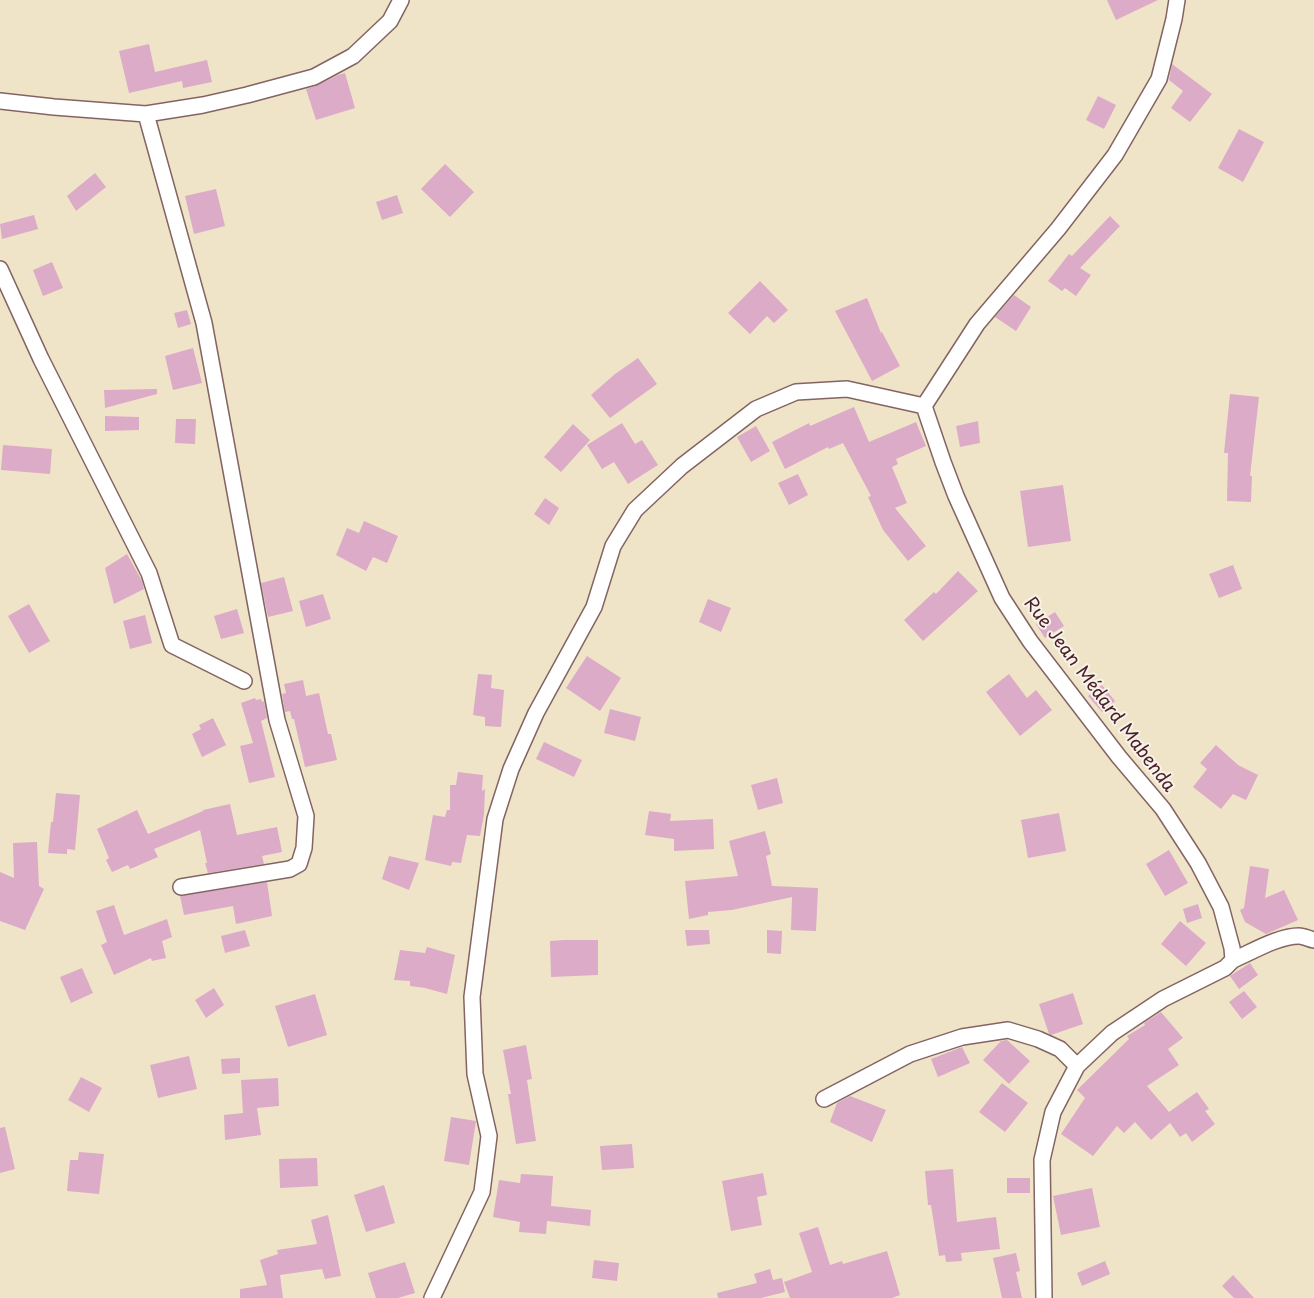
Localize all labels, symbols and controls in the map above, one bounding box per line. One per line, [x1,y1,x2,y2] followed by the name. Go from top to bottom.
[1019,593,1179,797] street label: Rue Jean Médard Mabenda

